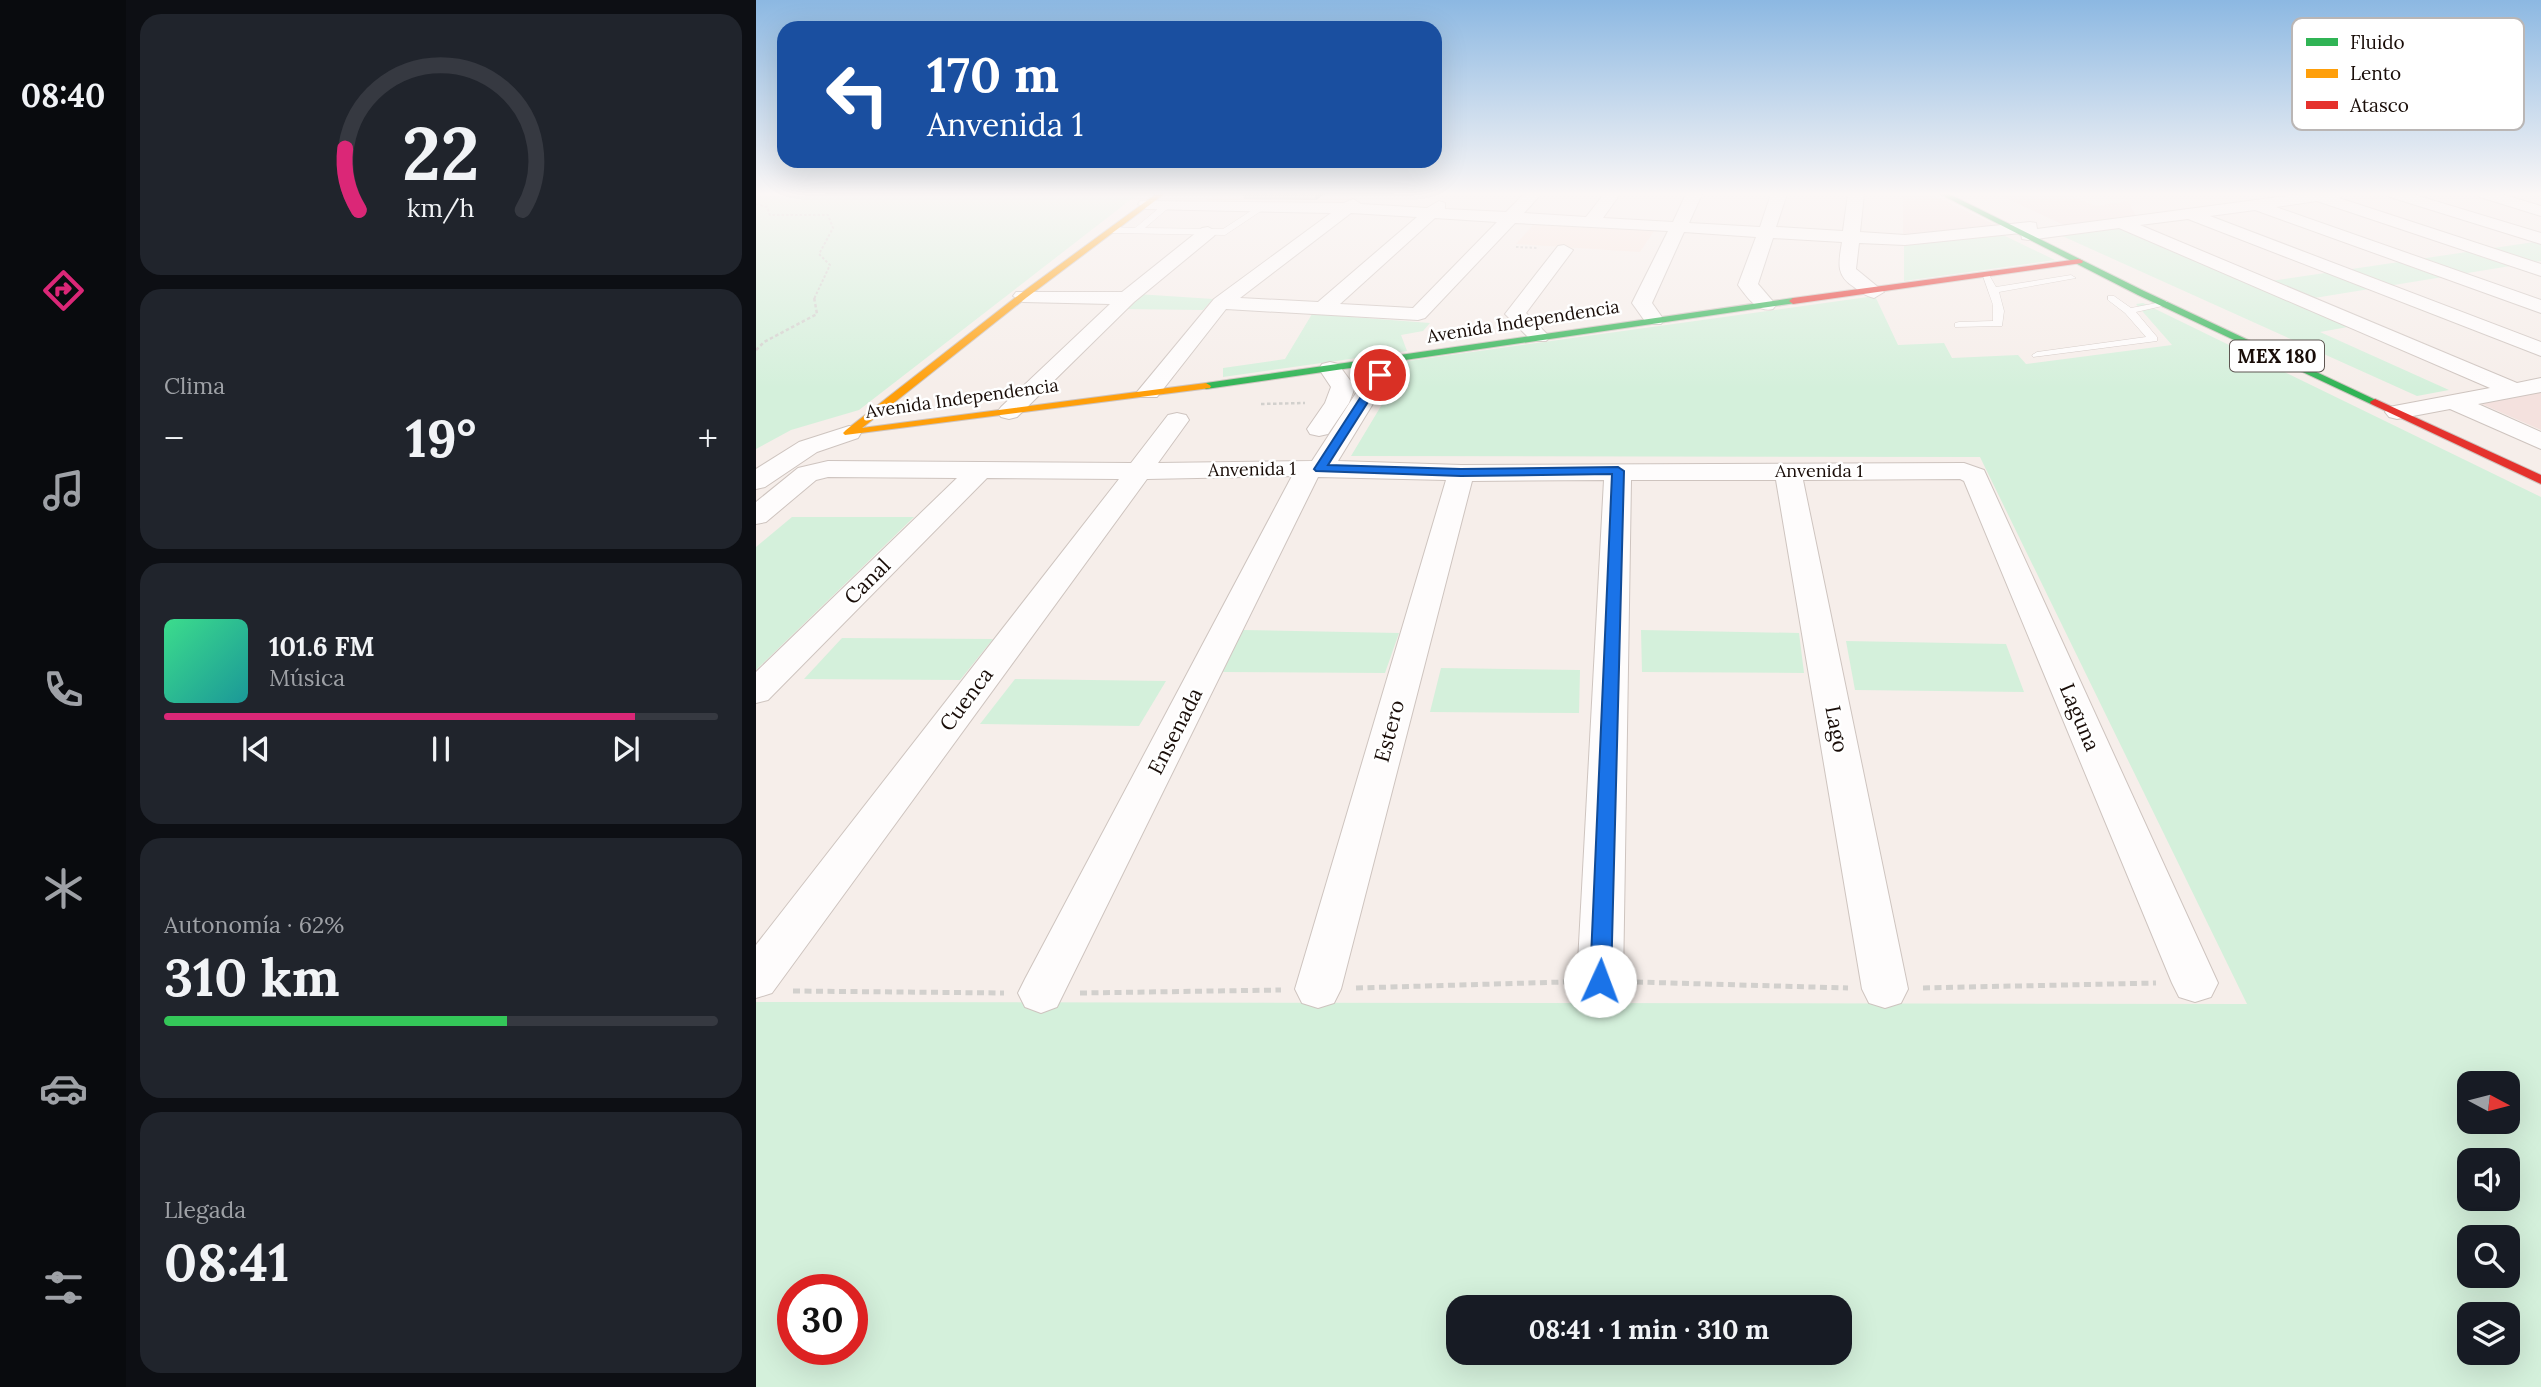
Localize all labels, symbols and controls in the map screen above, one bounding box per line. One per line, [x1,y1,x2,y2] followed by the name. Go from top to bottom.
[2292,18,2524,130] legend
[2350,30,2405,54] text: Fluido
[927,43,1059,105] text: 170 m
[812,49,903,140] icon: left
[2350,61,2401,85] text: Lento
[21,75,105,116] text: 08:40
[2349,93,2409,117] text: Atasco
[927,104,1083,145] text: Anvenida 1
[402,108,480,201] text: 22
[407,192,475,224] text: km/h
[39,266,88,315] icon: directions
[1424,294,1621,348] street label: Avenida Independencia
[2230,340,2324,372] road number: MEX 180
[1350,345,1410,405] pin
[1361,356,1399,394] icon: arrive
[164,371,225,400] text: Clima
[863,373,1060,423] street label: Avenida Independencia
[406,405,476,471] text: 19°
[164,414,184,462] text: −
[698,414,718,462] text: +
[1207,457,1296,481] street label: Anvenida 1
[1774,459,1863,482] street label: Anvenida 1
[39,466,88,515] icon: music
[838,552,896,610] street label: Canal
[269,630,375,663] text: 101.6 FM
[933,661,999,736] street label: Cuenca
[269,663,345,692] text: Música
[39,665,88,714] icon: phone
[2054,679,2106,755] street label: Laguna
[1142,683,1208,779] street label: Ensenada
[1368,697,1410,765] street label: Estero
[1819,703,1855,755] street label: Lago
[237,730,275,768] icon: previous
[422,730,460,768] icon: pause
[607,730,645,768] icon: next
[39,864,88,913] icon: climate
[164,910,344,939] text: Autonomía · 62%
[164,944,340,1010] text: 310 km
[1563,944,1637,1018] position arrow
[39,1064,88,1113] icon: car
[2457,1071,2520,1134] north arrow
[2457,1071,2520,1365] map controls
[2457,1148,2520,1211] button: sound
[164,1195,246,1224] text: Llegada
[2457,1225,2520,1288] button: search
[164,1229,289,1295] text: 08:41
[39,1263,88,1312] icon: filters
[777,1274,868,1365] speed limit sign: 30
[2457,1302,2520,1365] button: layers
[1529,1313,1769,1346] text: 08:41 · 1 min · 310 m

